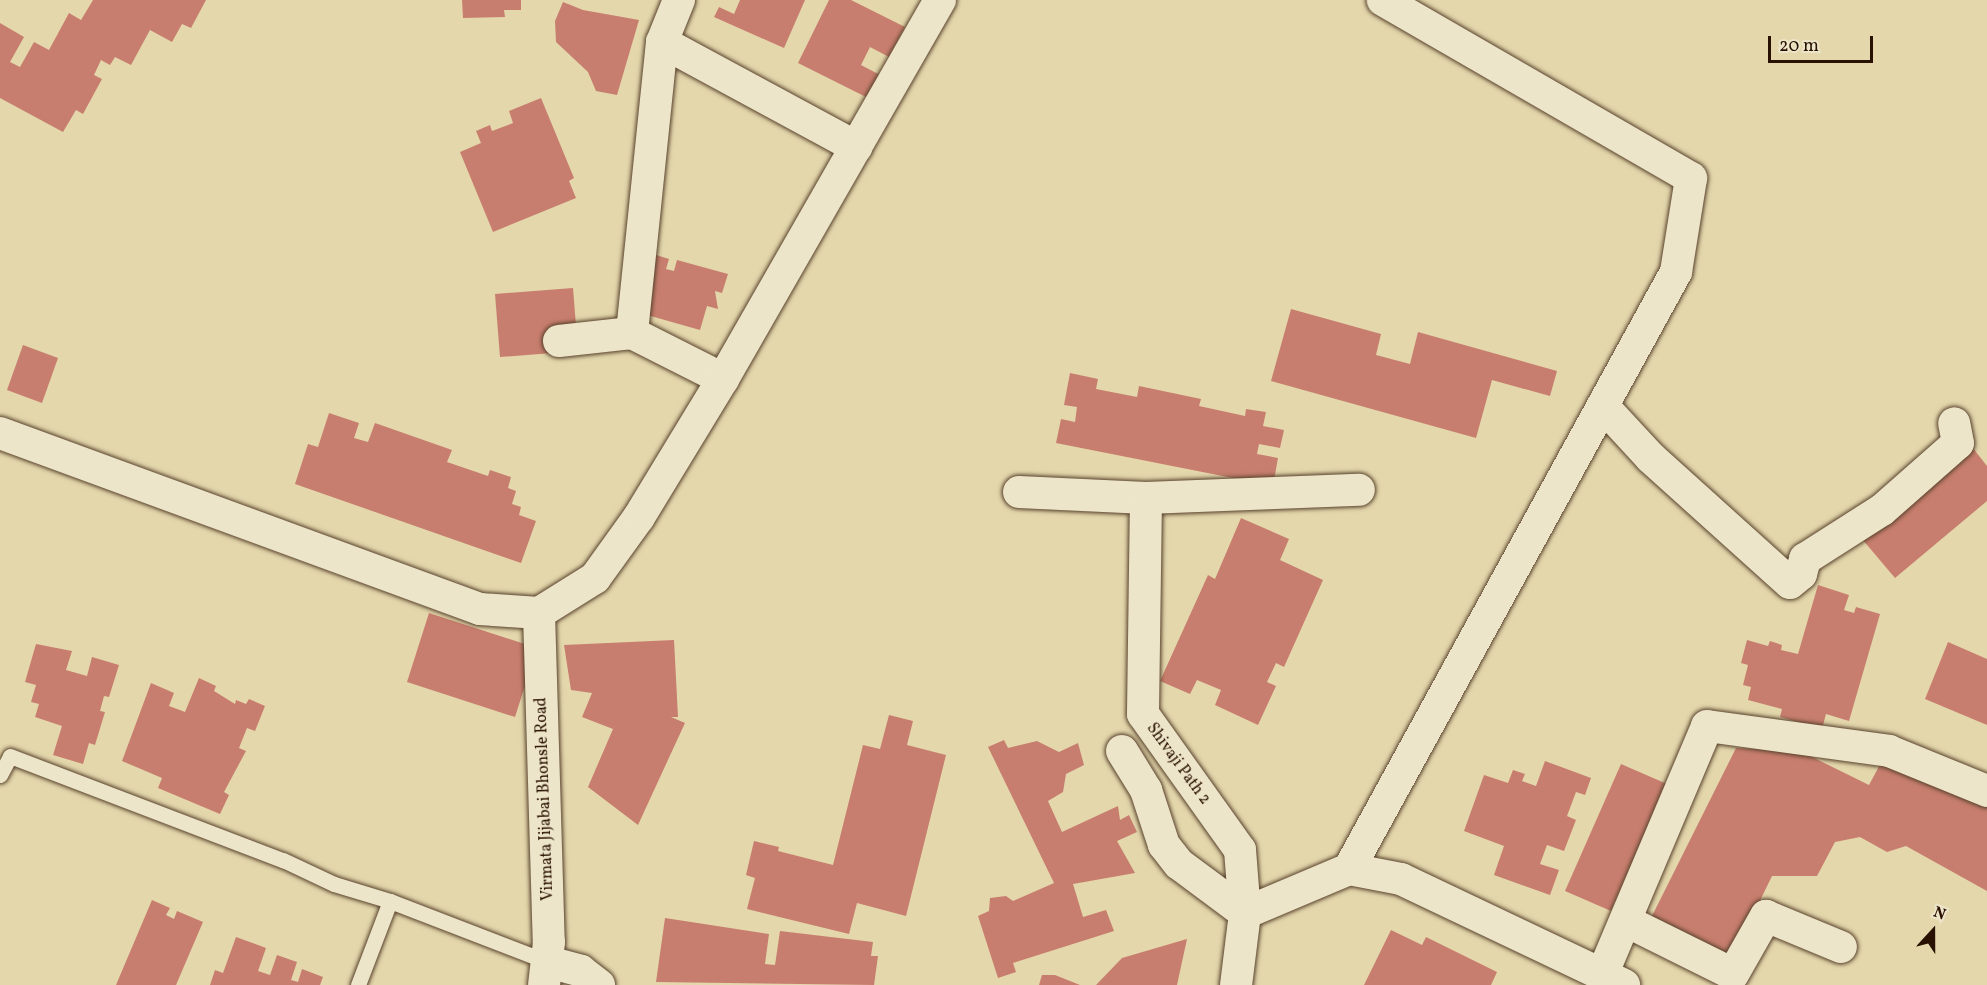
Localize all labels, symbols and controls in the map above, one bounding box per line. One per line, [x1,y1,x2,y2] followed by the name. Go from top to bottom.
[1771,24,1876,62] scale bar
[1779,34,1819,59] text: 20 m
[532,697,558,901] street label: Virmata Jijabai Bhonsle Road
[1142,719,1214,809] street label: Shivaji Path 2
[1903,901,1963,961] north arrow
[1930,902,1949,927] text: N

